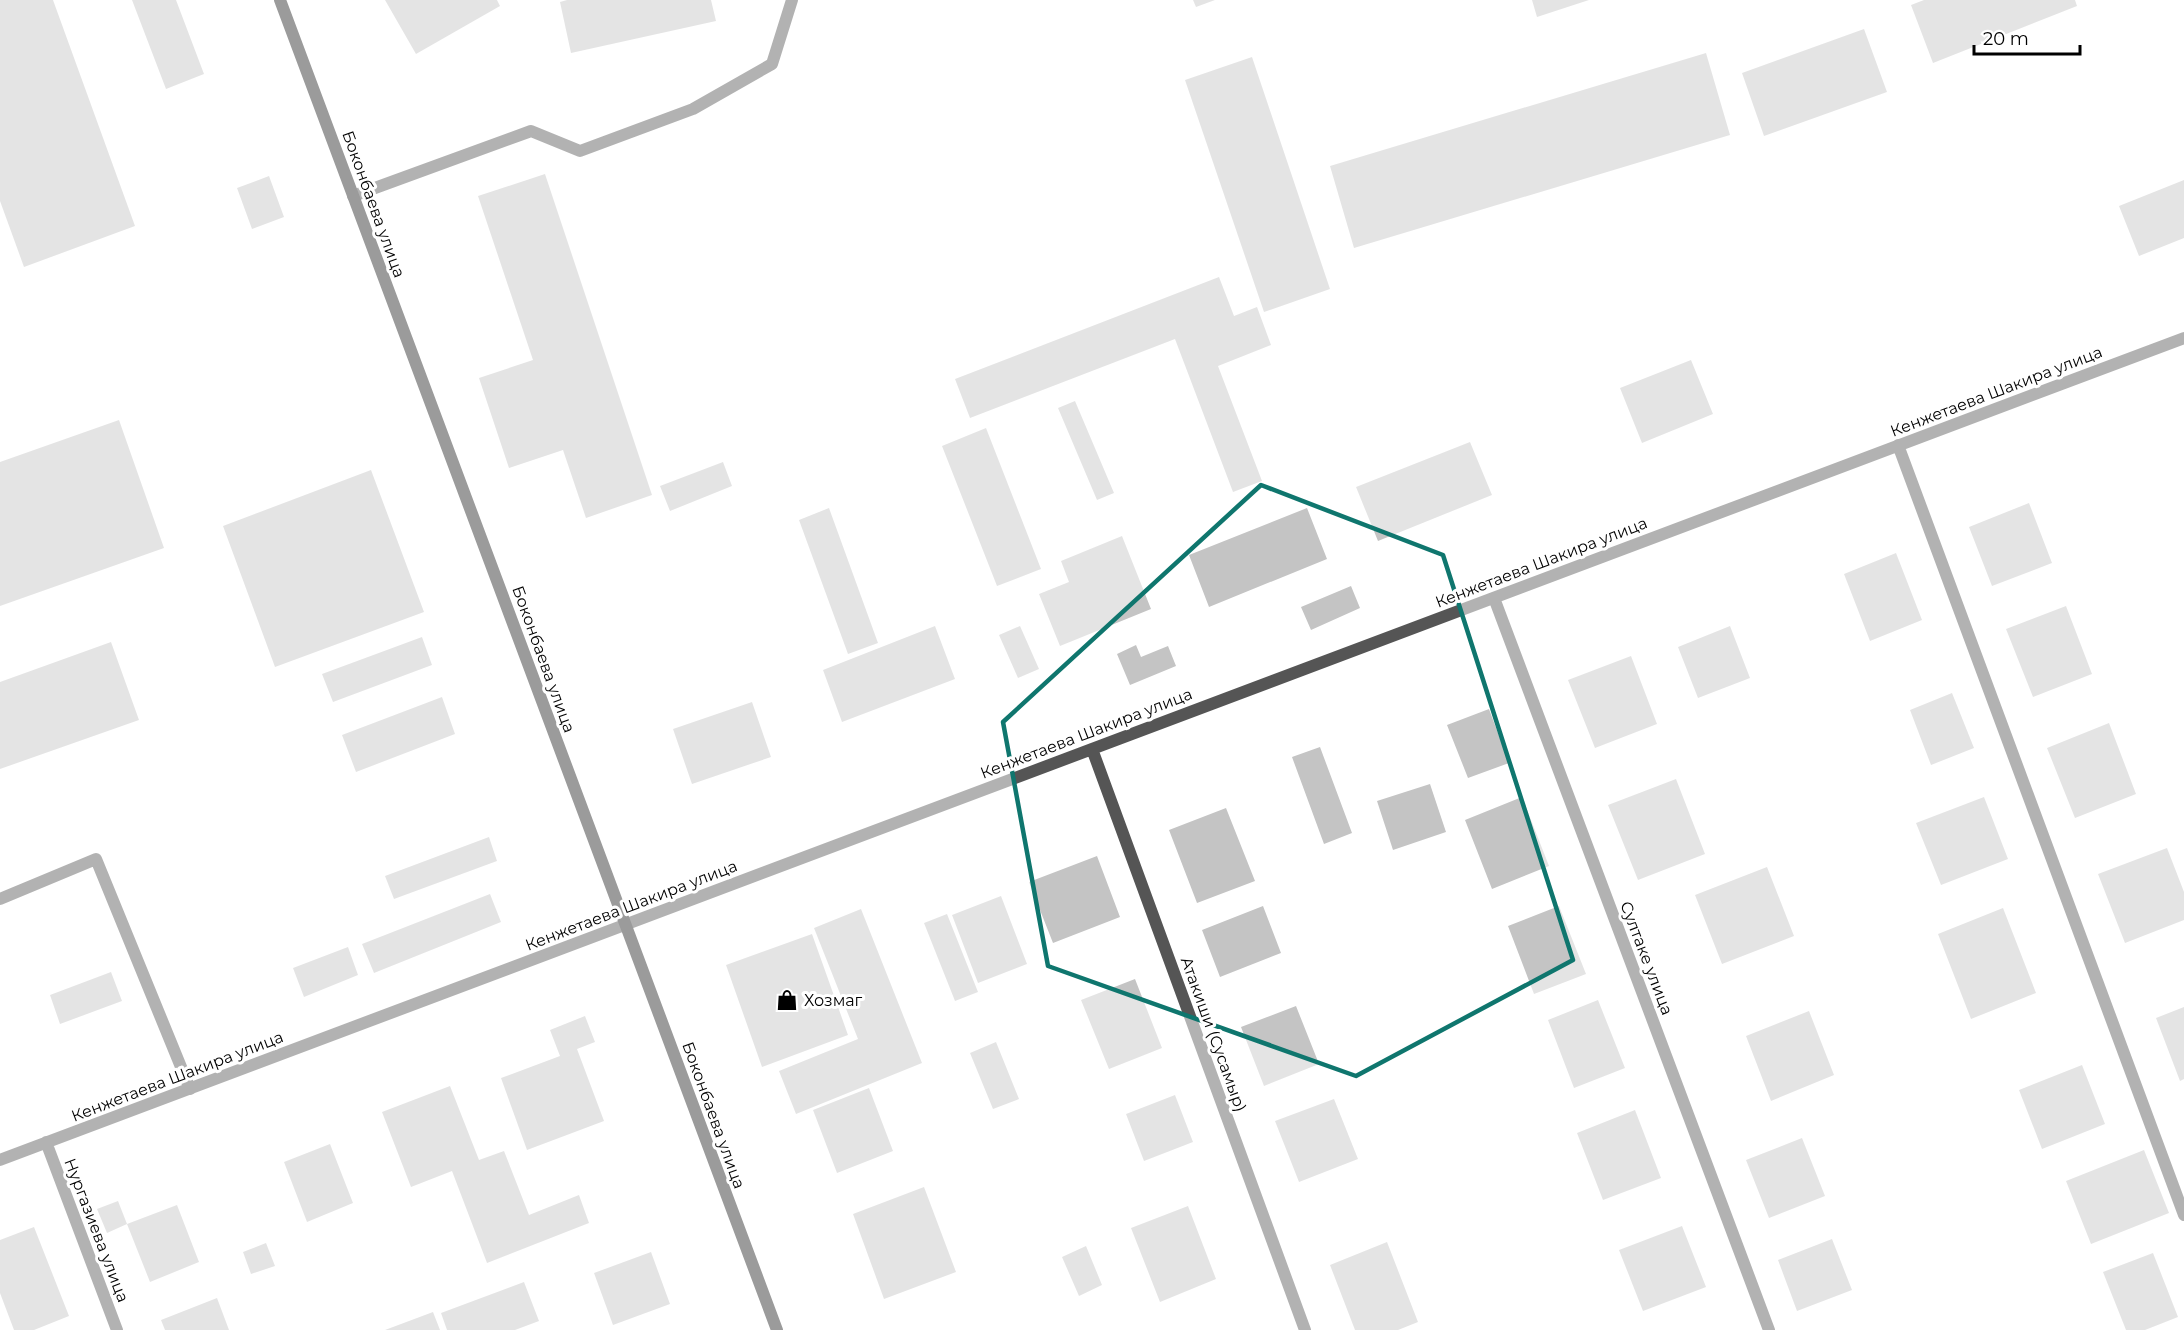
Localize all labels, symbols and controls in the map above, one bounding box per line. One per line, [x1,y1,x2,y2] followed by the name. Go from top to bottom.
[1974,18,2080,56] scale bar
[1983,28,2029,50] text: 20 m
[338,128,409,280] street label: Боконбаева улица
[1888,342,2105,441] street label: Кенжетаева Шакира улица
[1433,513,1650,612] street label: Кенжетаева Шакира улица
[508,583,579,735] street label: Боконбаева улица
[978,684,1195,783] street label: Кенжетаева Шакира улица
[523,856,740,955] street label: Кенжетаева Шакира улица
[1616,899,1677,1018] street label: Султаке улица
[1177,954,1250,1114] street label: Атакиши (Сусамыр)
[775,988,799,1012] shop icon: Хозмаг
[804,991,863,1010] place label: Хозмаг
[69,1027,286,1126] street label: Кенжетаева Шакира улица
[678,1039,749,1191] street label: Боконбаева улица
[60,1156,133,1305] street label: Нургазиева улица

